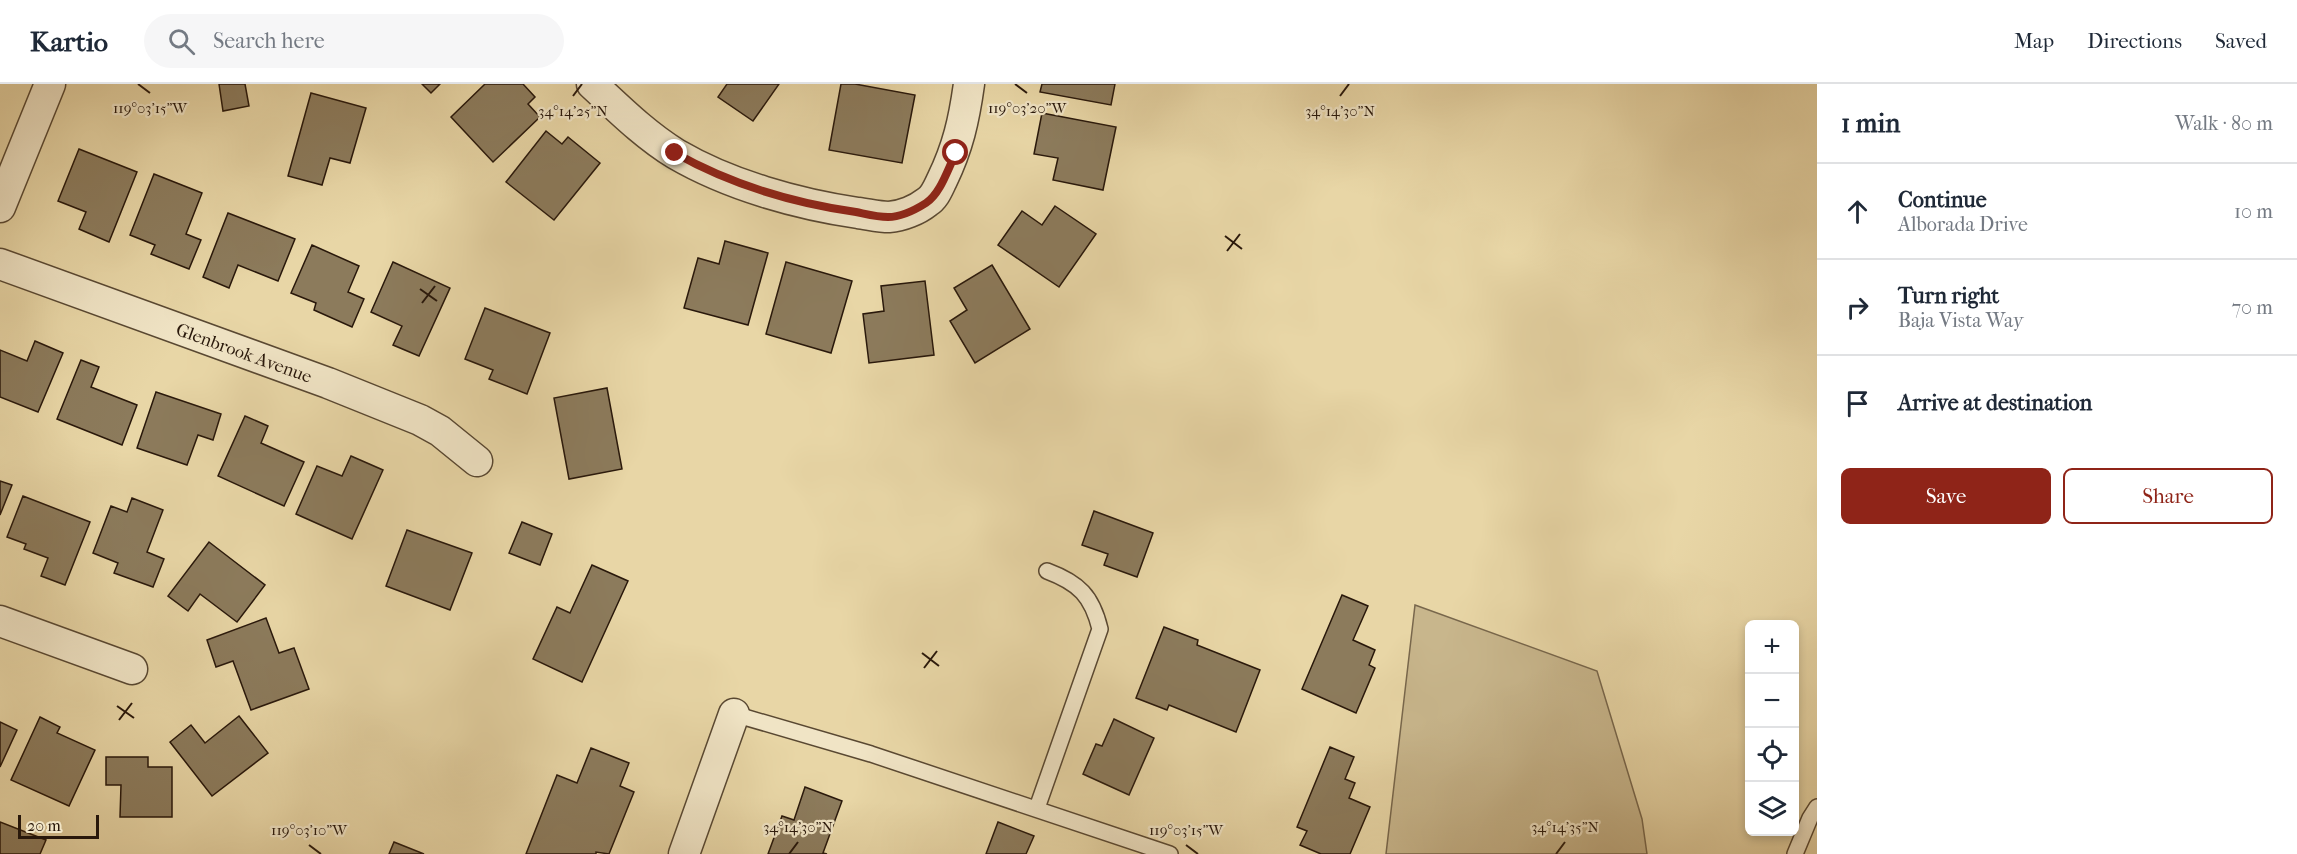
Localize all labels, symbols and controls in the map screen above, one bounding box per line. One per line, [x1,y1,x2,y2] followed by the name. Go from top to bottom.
[144,14,564,68] search box
[30,25,108,58] text: Kartio
[165,25,198,58] icon: search
[213,28,325,54] text: Search here
[2014,29,2054,53] text: Map
[2087,29,2182,53] text: Directions
[2215,29,2267,53] text: Saved
[113,99,188,117] text: 119°03'15"W
[988,99,1067,117] text: 119°03'20"W
[538,102,608,120] text: 34°14'25"N
[1305,102,1375,120] text: 34°14'30"N
[1841,108,1900,139] text: 1 min
[2175,112,2273,135] text: Walk · 80 m
[661,139,687,165] route end
[942,139,968,165] route start
[1898,187,1987,213] text: Continue
[1841,195,1874,228] icon: ahead
[2234,200,2273,223] text: 10 m
[1898,213,2028,236] text: Alborada Drive
[1898,283,1999,309] text: Turn right
[1841,291,1874,324] icon: right
[2231,296,2273,319] text: 70 m
[1898,309,2024,332] text: Baja Vista Way
[173,319,315,388] street label: Glenbrook Avenue
[1841,387,1874,420] icon: arrive
[1898,390,2092,416] text: Arrive at destination
[1841,468,2051,524] button: Save
[2063,468,2273,524] button: Share
[1745,620,1799,836] map controls
[1745,620,1799,674] button: +
[1745,674,1799,728] button: −
[1745,728,1799,782] button: locate
[1745,782,1799,836] button: layers
[18,812,99,840] scale bar
[27,816,61,835] text: 20 m
[763,818,833,836] text: 34°14'30"N
[1531,818,1599,836] text: 34°14'35"N
[271,821,348,839] text: 119°03'10"W
[1149,821,1224,839] text: 119°03'15"W

